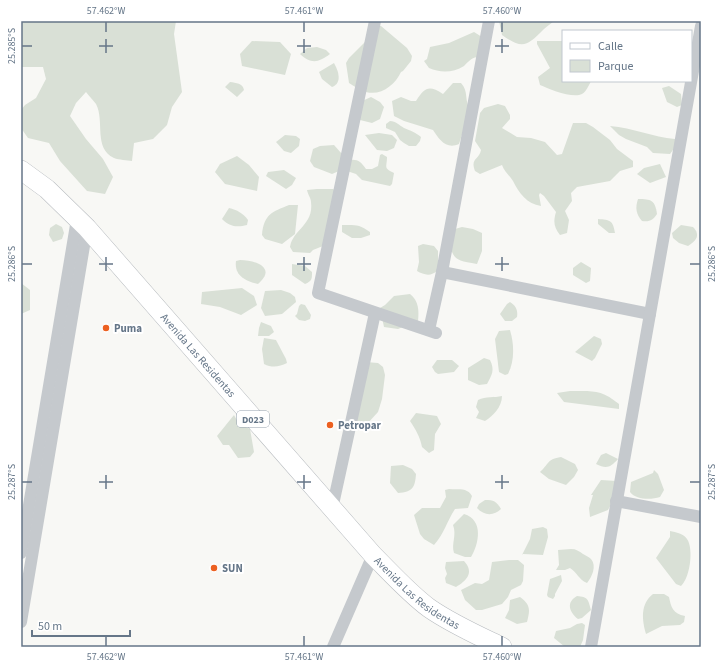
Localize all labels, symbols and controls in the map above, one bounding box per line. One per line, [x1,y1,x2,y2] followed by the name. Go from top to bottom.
[87,4,125,18] text: 57.462°W
[285,4,323,18] text: 57.461°W
[483,4,521,18] text: 57.460°W
[5,28,19,64] text: 25.285°S
[562,30,692,82] legend
[598,38,623,55] text: Calle
[598,58,634,75] text: Parque
[5,246,19,282] text: 25.286°S
[705,246,719,282] text: 25.286°S
[157,310,239,401] street label: Avenida Las Residentas
[114,321,142,336] place label: Puma
[101,323,111,333] marker: Puma
[237,411,269,427] road number: D023
[338,418,381,433] place label: Petropar
[325,420,335,430] marker: Petropar
[5,464,19,500] text: 25.287°S
[705,464,719,500] text: 25.287°S
[371,554,463,633] street label: Avenida Las Residentas
[222,561,243,576] place label: SUN
[209,563,219,573] marker: SUN
[32,612,130,638] scale bar
[38,618,62,635] text: 50 m
[87,650,125,664] text: 57.462°W
[285,650,323,664] text: 57.461°W
[483,650,521,664] text: 57.460°W

